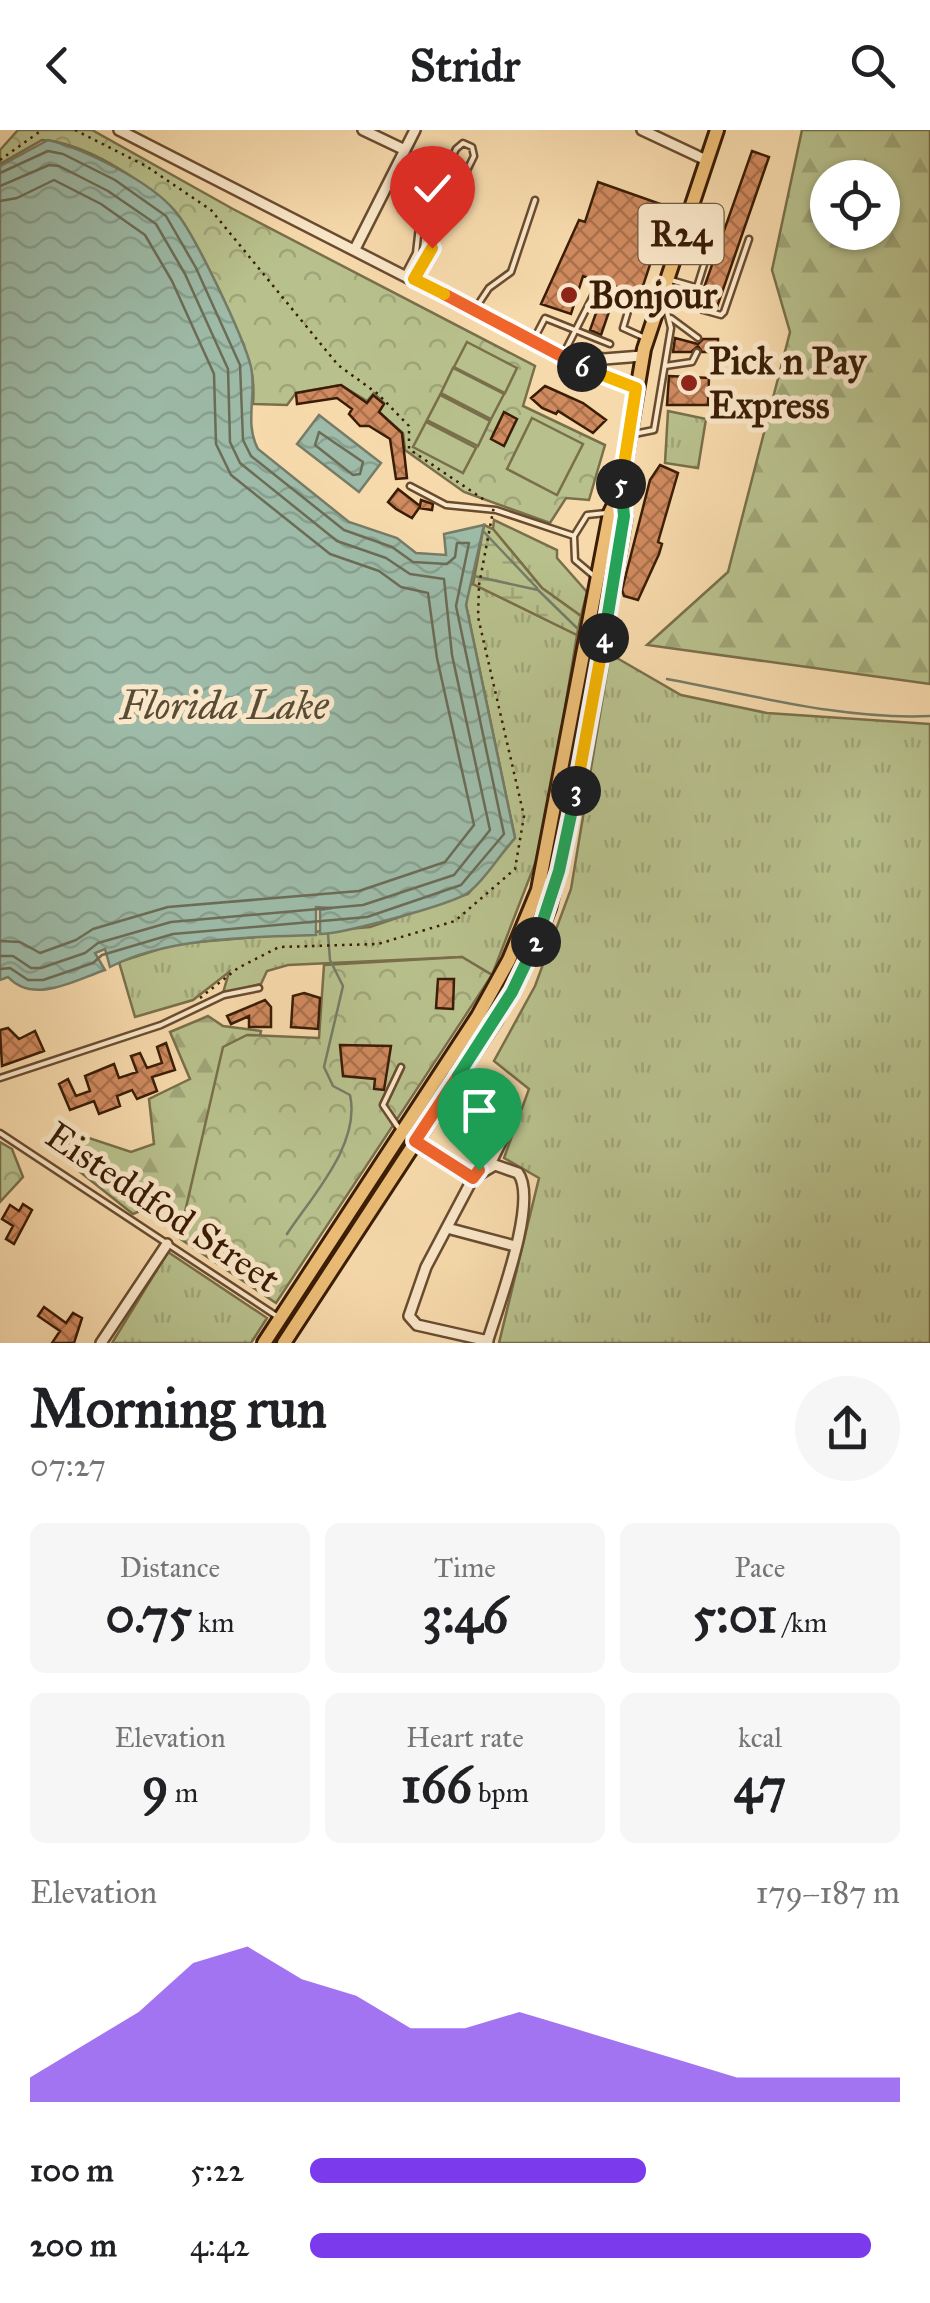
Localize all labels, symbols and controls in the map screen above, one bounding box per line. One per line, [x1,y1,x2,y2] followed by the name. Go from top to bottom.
[30,38,85,93] icon: back
[410,38,520,93] text: Stridr
[845,38,900,93] icon: search
[390,146,475,249] pin
[810,160,900,250] map controls
[810,160,900,250] button: locate
[405,161,460,216] icon: check
[638,204,724,264] road number: R24
[589,272,718,318] place label: Bonjour
[558,284,580,306] marker: Bonjour
[709,338,867,428] place label: Pick n Pay Express
[557,342,607,392] pin: 6
[575,349,589,384] text: 6
[678,372,700,394] marker: Pick n Pay Express
[596,459,646,509] pin: 5
[614,466,628,501] text: 5
[579,613,629,663] pin: 4
[596,620,612,655] text: 4
[119,681,330,730] water label: Florida Lake
[551,766,601,816] pin: 3
[570,773,582,808] text: 3
[511,917,561,967] pin: 2
[529,924,543,959] text: 2
[437,1068,522,1171] pin
[452,1083,507,1138] icon: arrive
[37,1112,289,1302] street label: Eisteddfod Street
[30,1375,327,1442] text: Morning run
[795,1376,900,1481] button: share
[30,1446,106,1485] text: 07:27
[120,1550,220,1585] text: Distance
[434,1550,496,1585] text: Time
[735,1550,785,1585] text: Pace
[106,1585,192,1646] text: 0.75
[422,1585,508,1646] text: 3:46
[693,1585,777,1646] text: 5:01
[192,1605,235,1640] text: km
[777,1605,827,1640] text: /km
[114,1720,226,1755] text: Elevation
[406,1720,524,1755] text: Heart rate
[738,1720,782,1755] text: kcal
[142,1755,169,1816] text: 9
[401,1755,472,1816] text: 166
[734,1755,786,1816] text: 47
[169,1775,198,1810] text: m
[472,1775,529,1810] text: bpm
[30,1873,157,1912] text: Elevation
[756,1873,900,1912] text: 179–187 m
[30,2151,114,2190] text: 100 m
[190,2151,244,2190] text: 5:22
[30,2226,117,2265] text: 200 m
[190,2226,250,2265] text: 4:42

